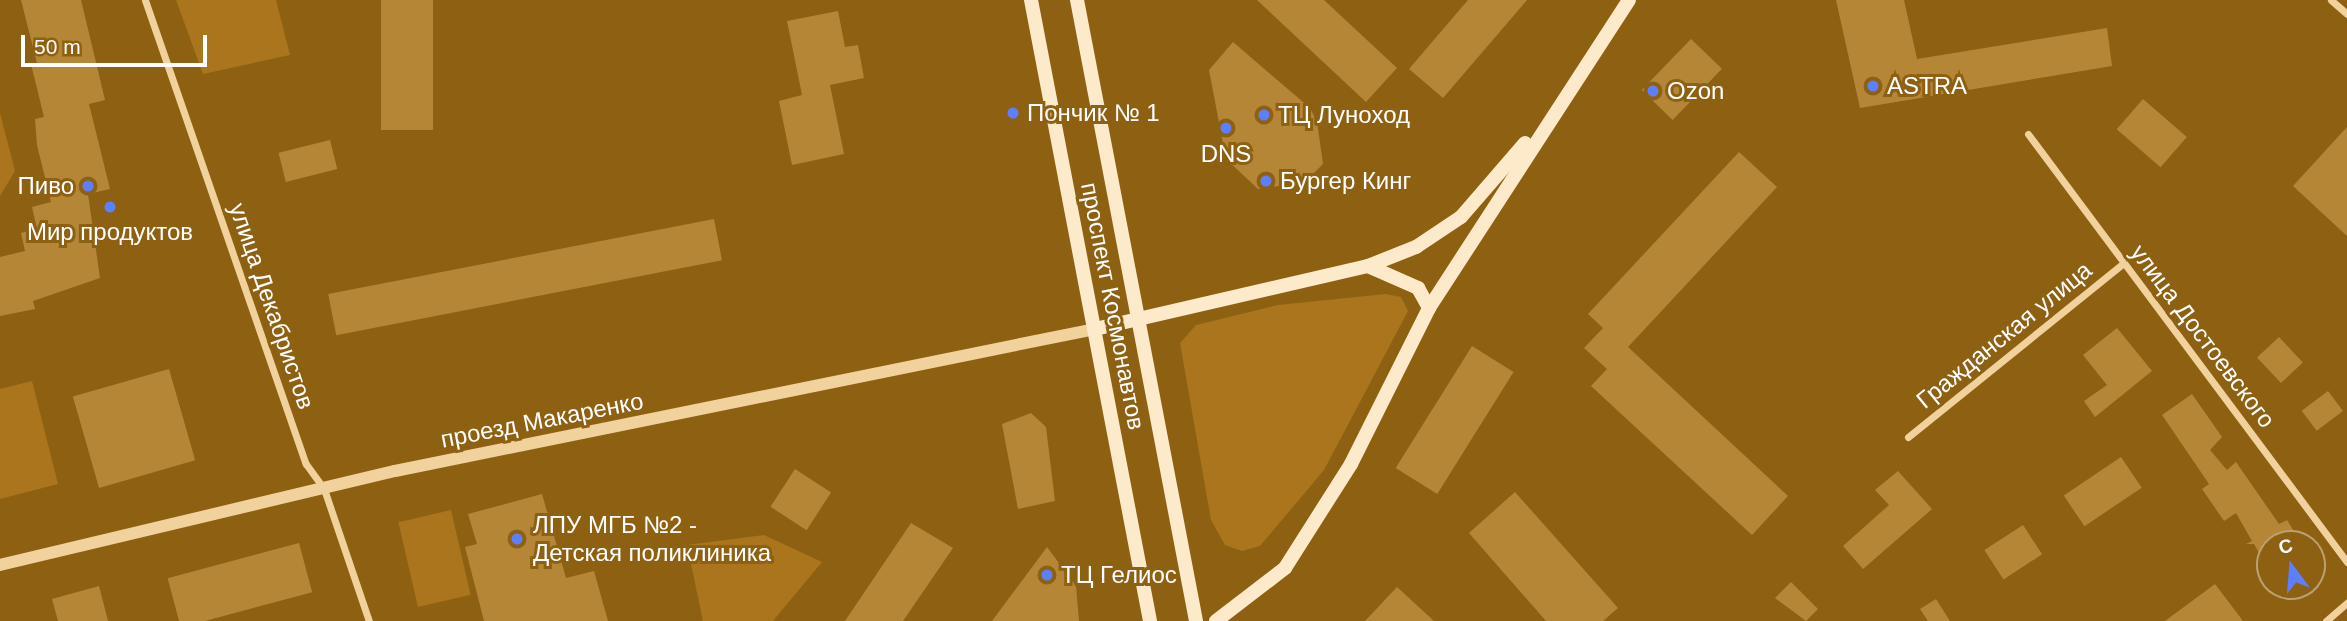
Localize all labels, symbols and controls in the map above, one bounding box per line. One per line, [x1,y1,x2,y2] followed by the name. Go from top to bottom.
[24,21,210,65] scale bar
[34,35,81,58] text: 50 m
[1887,72,1967,100] place label: ASTRA
[1667,77,1724,105] place label: Ozon
[1865,78,1881,94] marker: ASTRA
[1645,83,1661,99] marker: Ozon
[1027,99,1160,127] place label: Пончик № 1
[1278,101,1410,129] place label: ТЦ Луноход
[1005,105,1021,121] marker: Пончик № 1
[1256,107,1272,123] marker: ТЦ Луноход
[1218,120,1234,136] marker: DNS
[1201,140,1251,168] place label: DNS
[1280,167,1411,195] place label: Бургер Кинг
[18,172,74,200] place label: Пиво
[1258,173,1274,189] marker: Бургер Кинг
[80,178,96,194] marker: Пиво
[1075,180,1151,432] street label: проспект Космонавтов
[102,199,118,215] marker: Мир продуктов
[223,199,321,413] street label: улица Декабристов
[27,218,193,246] place label: Мир продуктов
[2125,239,2281,433] street label: улица Достоевского
[1911,256,2097,414] street label: Гражданская улица
[438,386,646,454] street label: проезд Макаренко
[533,511,771,567] place label: ЛПУ МГБ №2 - Детская поликлиника
[507,529,527,549] marker: ЛПУ МГБ №2 - Детская поликлиника
[2256,530,2326,600] north arrow
[2276,534,2295,558] text: С
[1061,561,1177,589] place label: ТЦ Гелиос
[1039,567,1055,583] marker: ТЦ Гелиос

